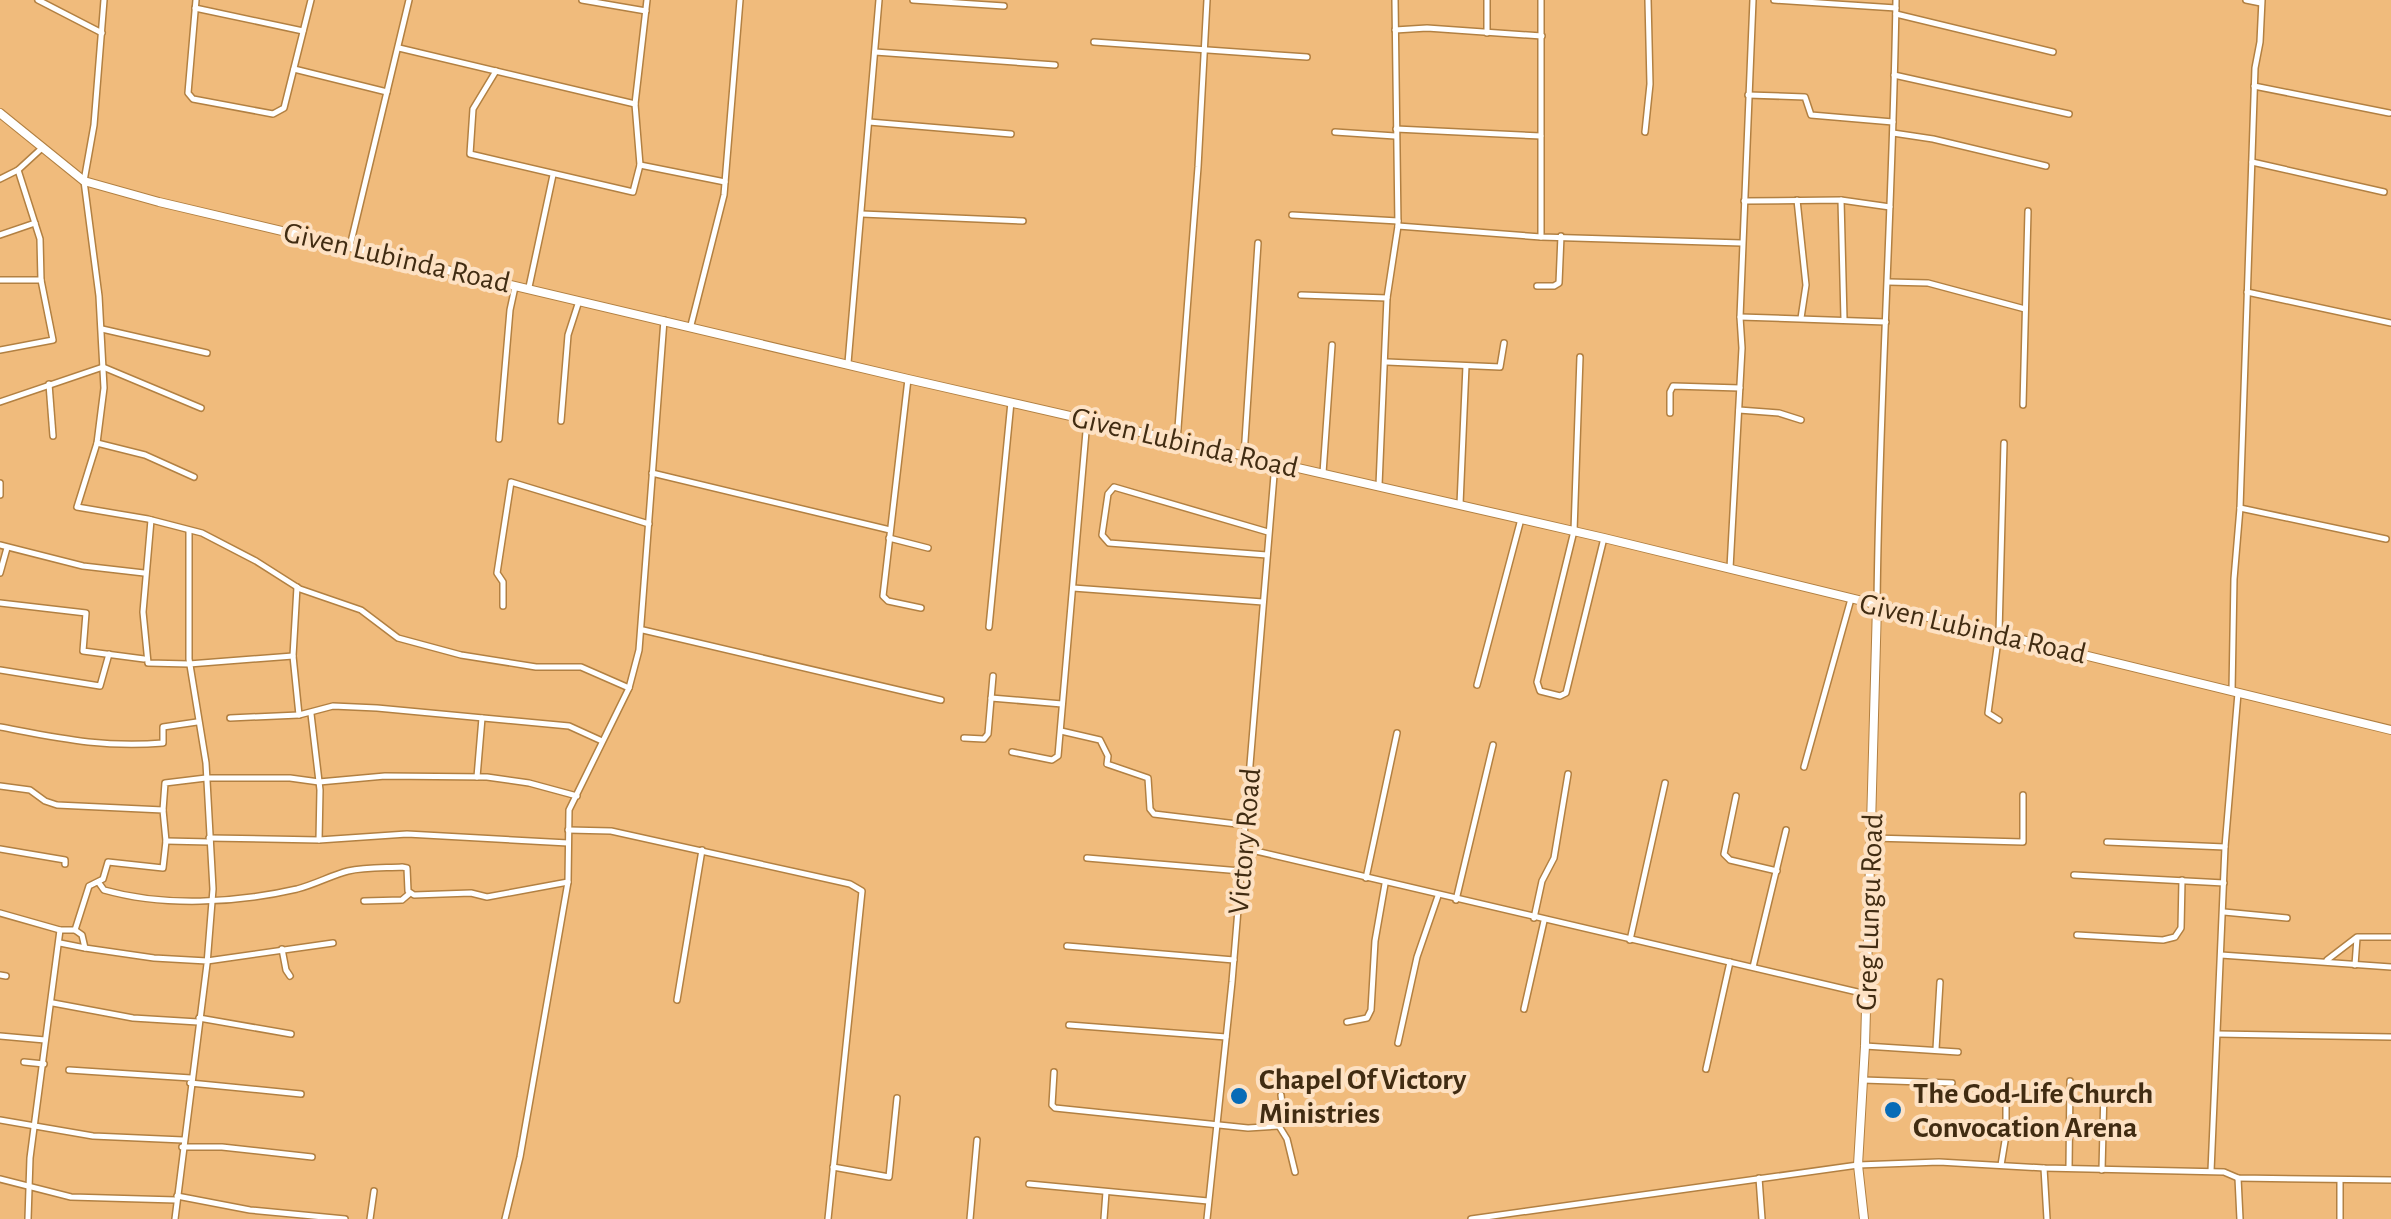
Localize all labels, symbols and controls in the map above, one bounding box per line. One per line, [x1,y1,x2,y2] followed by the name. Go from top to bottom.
[281,217,513,299] street label: Given Lubinda Road
[1069,402,1301,484] street label: Given Lubinda Road
[1857,588,2089,670] street label: Given Lubinda Road
[1224,767,1266,916] street label: Victory Road
[1852,813,1888,1011] street label: Greg Lungu Road
[1259,1065,1467,1129] place label: Chapel Of Victory Ministries
[1913,1079,2153,1143] place label: The God-Life Church Convocation Arena
[1228,1085,1250,1107] marker: Chapel Of Victory Ministries
[1882,1099,1904,1121] marker: The God-Life Church Convocation Arena

